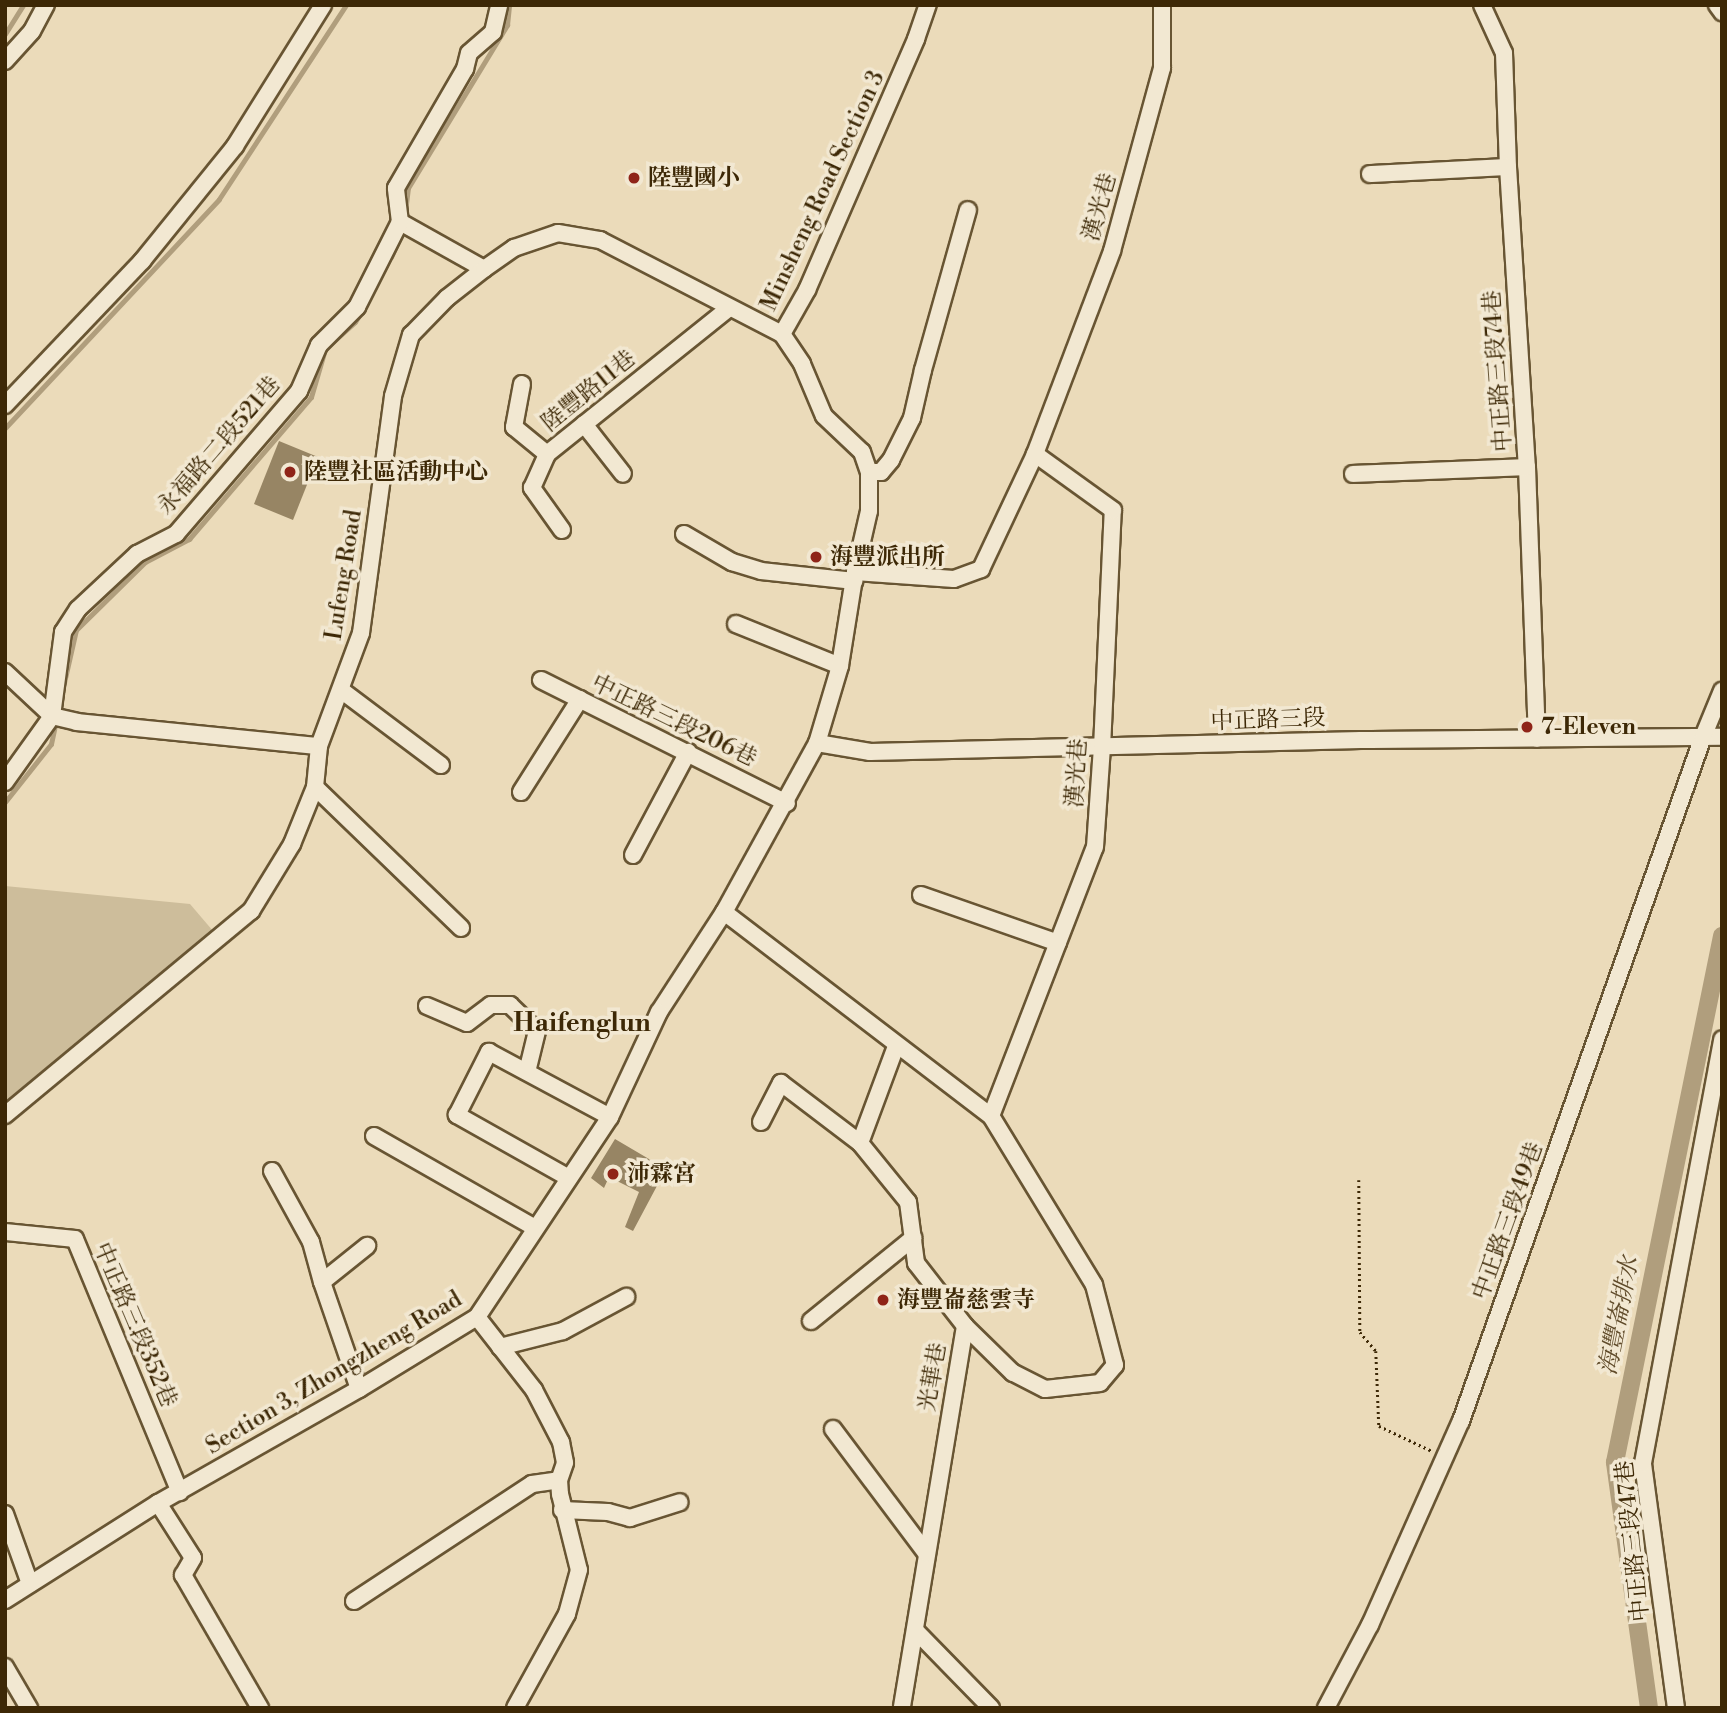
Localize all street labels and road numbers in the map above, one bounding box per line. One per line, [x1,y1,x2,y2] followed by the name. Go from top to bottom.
[755,67,891,315] street label: Minsheng Road Section 3
[1077,170,1123,244] street label: 漢光巷
[1479,289,1517,453] street label: 中正路三段74巷
[537,345,641,437] street label: 陸豐路11巷
[152,371,286,521] street label: 永福路二段521巷
[320,508,368,642] street label: Lufeng Road
[587,669,761,773] street label: 中正路三段206巷
[1210,704,1326,736] street label: 中正路三段
[1061,738,1093,808] street label: 漢光巷
[1467,1138,1549,1304] street label: 中正路三段49巷
[88,1238,182,1412] street label: 中正路三段352巷
[201,1286,467,1460] street label: Section 3, Zhongzheng Road
[913,1341,953,1413] street label: 光華巷
[1611,1459,1655,1623] street label: 中正路三段47巷

